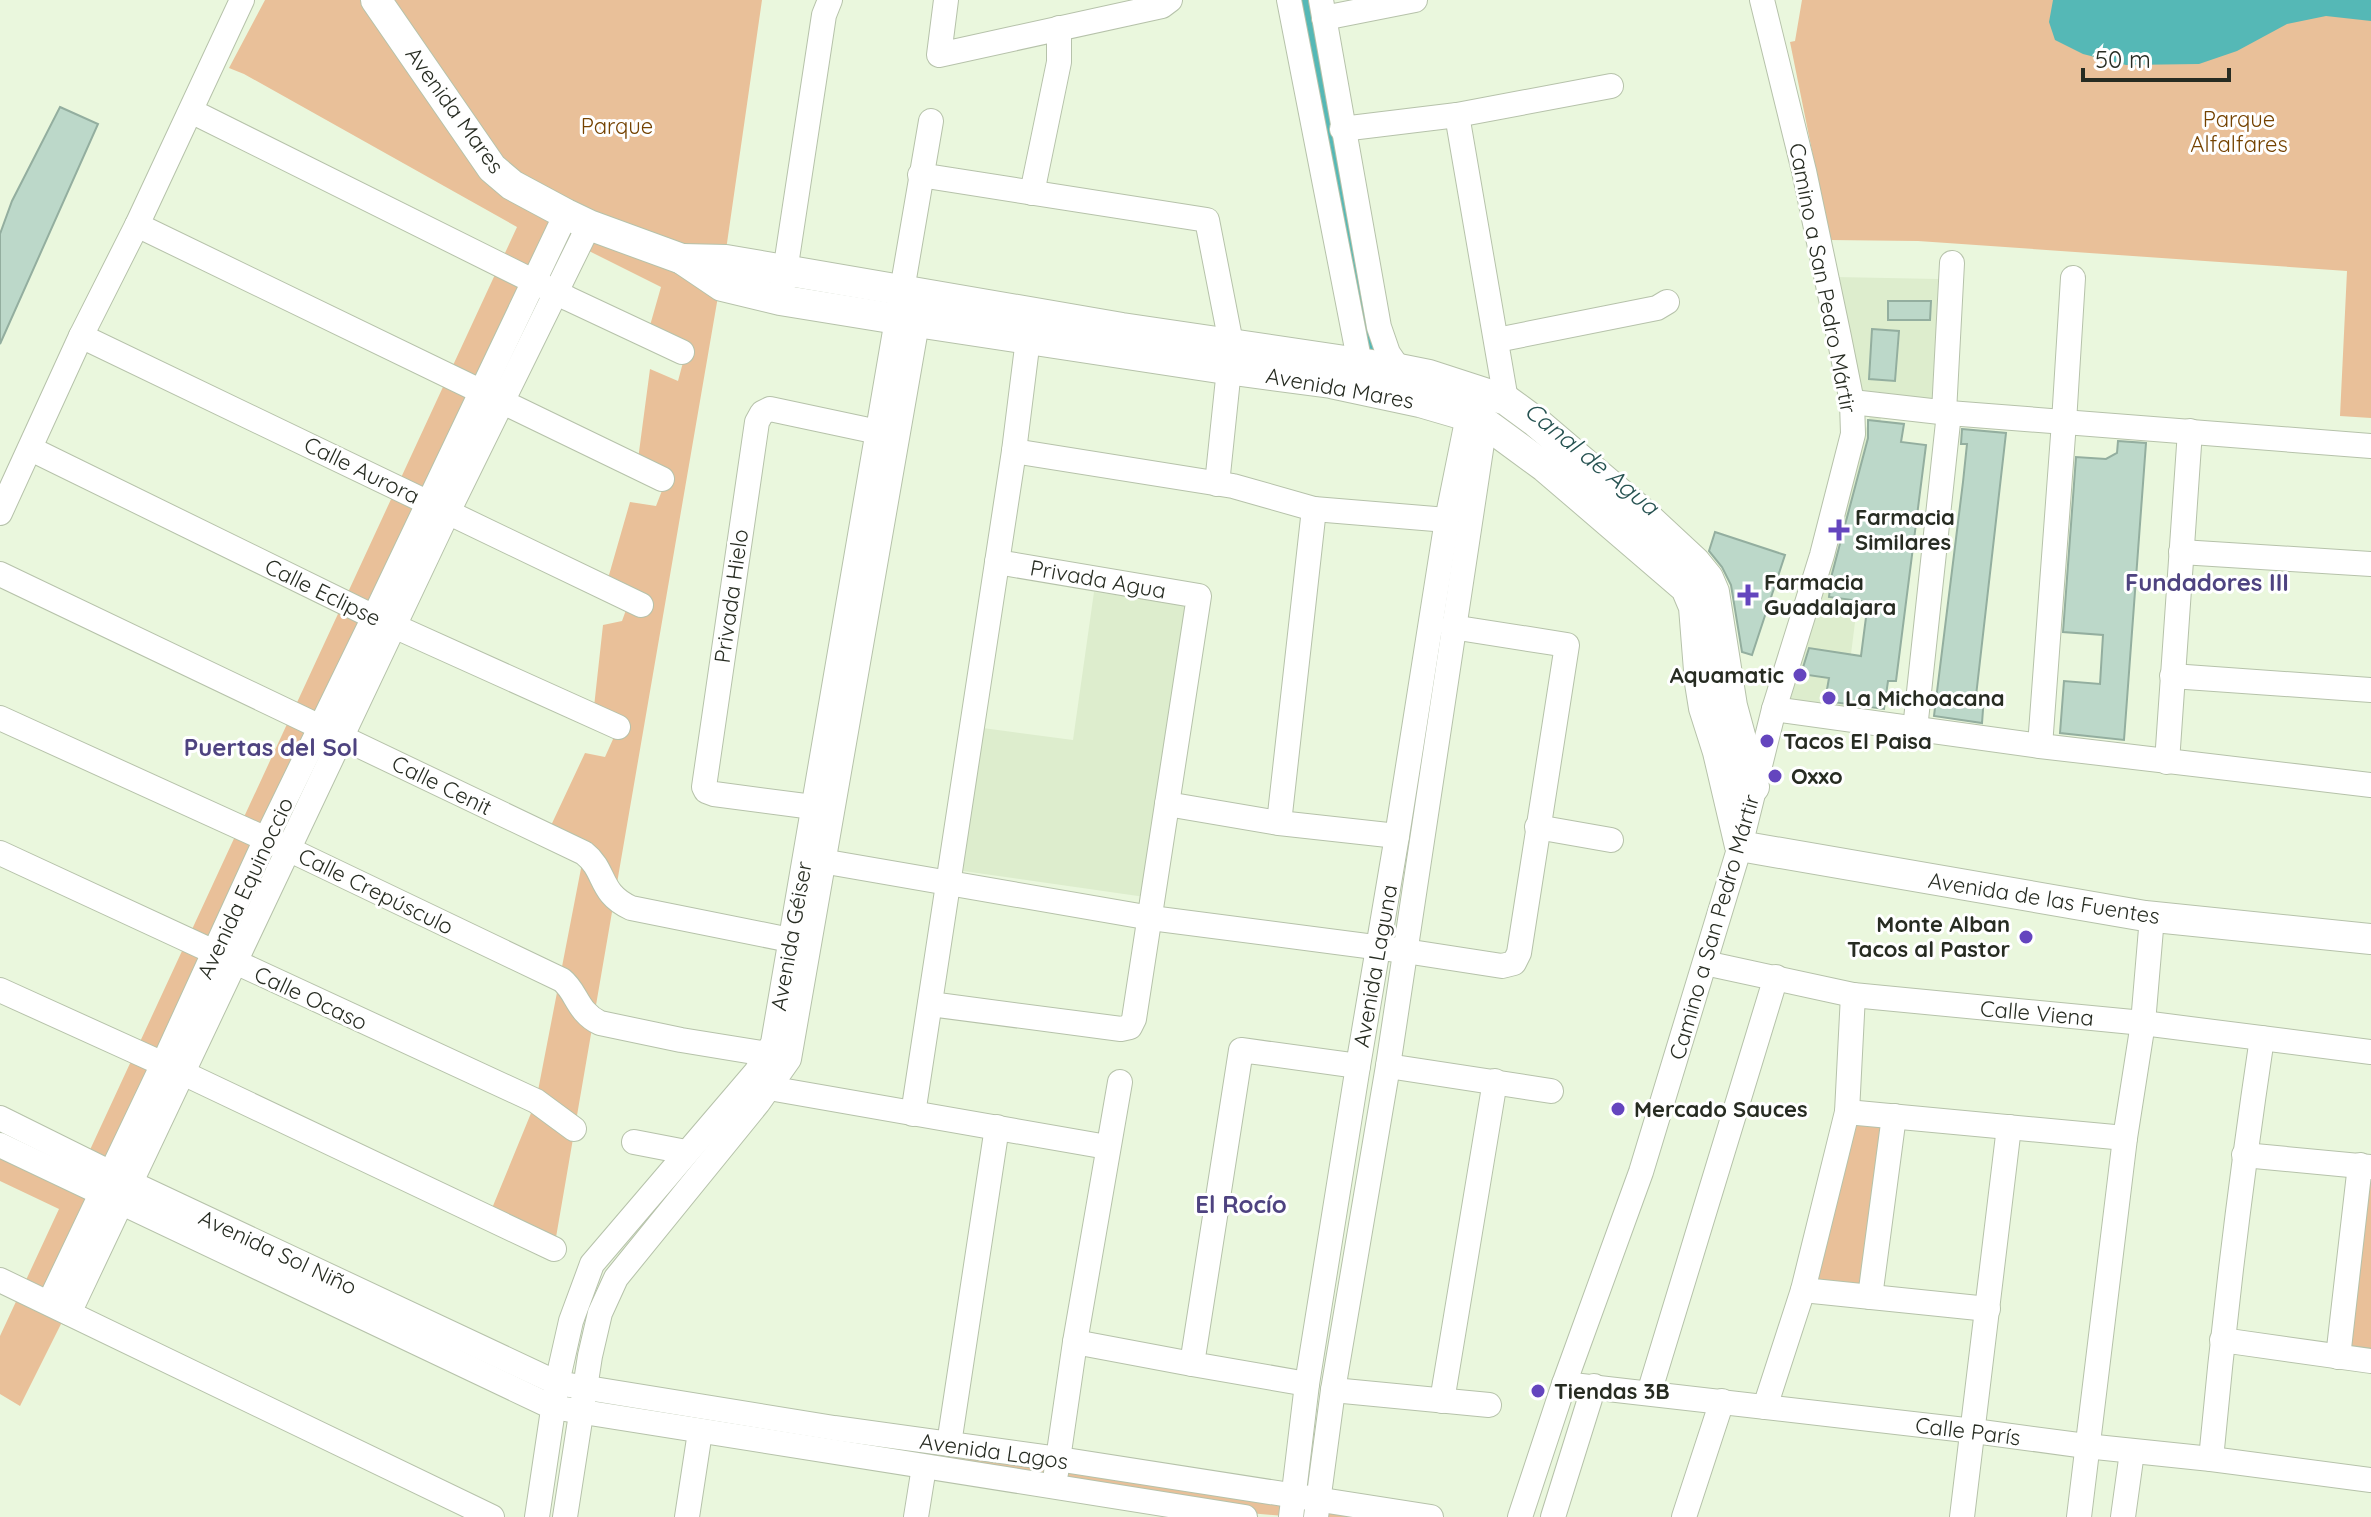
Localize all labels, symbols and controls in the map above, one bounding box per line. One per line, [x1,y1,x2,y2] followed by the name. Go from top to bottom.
[2083,32,2229,82] scale bar
[400,41,510,179] street label: Avenida Mares
[2095,44,2151,74] text: 50 m
[2190,105,2288,158] park label: Parque Alfalfares
[581,112,653,140] park label: Parque
[1783,140,1863,416] street label: Camino a San Pedro Mártir
[1264,361,1416,415] street label: Avenida Mares
[1519,395,1666,522] water label: Canal de Agua
[300,430,424,510] street label: Calle Aurora
[1855,503,1955,556] place label: Farmacia Similares
[1830,521,1848,539] marker: Farmacia Similares
[708,527,754,665] street label: Privada Hielo
[260,552,386,632] street label: Calle Eclipse
[1028,553,1168,605] street label: Privada Agua
[2125,567,2289,597] district label: Fundadores III
[1764,568,1896,621] place label: Farmacia Guadalajara
[1739,586,1757,604] marker: Farmacia Guadalajara
[1670,661,1784,689] place label: Aquamatic
[1791,666,1809,684] marker: Aquamatic
[1845,684,2005,712] place label: La Michoacana
[1820,689,1838,707] marker: La Michoacana
[1783,727,1932,755] place label: Tacos El Paisa
[184,732,358,762] district label: Puertas del Sol
[1758,732,1776,750] marker: Tacos El Paisa
[387,749,497,821] street label: Calle Cenit
[1791,762,1843,790] place label: Oxxo
[1766,767,1784,785] marker: Oxxo
[1663,791,1765,1063] street label: Camino a San Pedro Mártir
[191,793,299,983] street label: Avenida Equinoccio
[294,841,458,941] street label: Calle Crepúsculo
[764,859,818,1013] street label: Avenida Géiser
[1926,866,2162,930] street label: Avenida de las Fuentes
[1347,882,1403,1050] street label: Avenida Laguna
[1847,910,2010,963] place label: Monte Alban Tacos al Pastor
[2017,928,2035,946] marker: Monte Alban Tacos al Pastor
[250,960,372,1036] street label: Calle Ocaso
[1979,994,2095,1032] street label: Calle Viena
[1634,1095,1808,1123] place label: Mercado Sauces
[1609,1100,1627,1118] marker: Mercado Sauces
[1195,1189,1287,1219] district label: El Rocío
[195,1203,361,1301] street label: Avenida Sol Niño
[1554,1377,1670,1405] place label: Tiendas 3B
[1529,1382,1547,1400] marker: Tiendas 3B
[1914,1411,2022,1451] street label: Calle París
[918,1427,1070,1475] street label: Avenida Lagos

